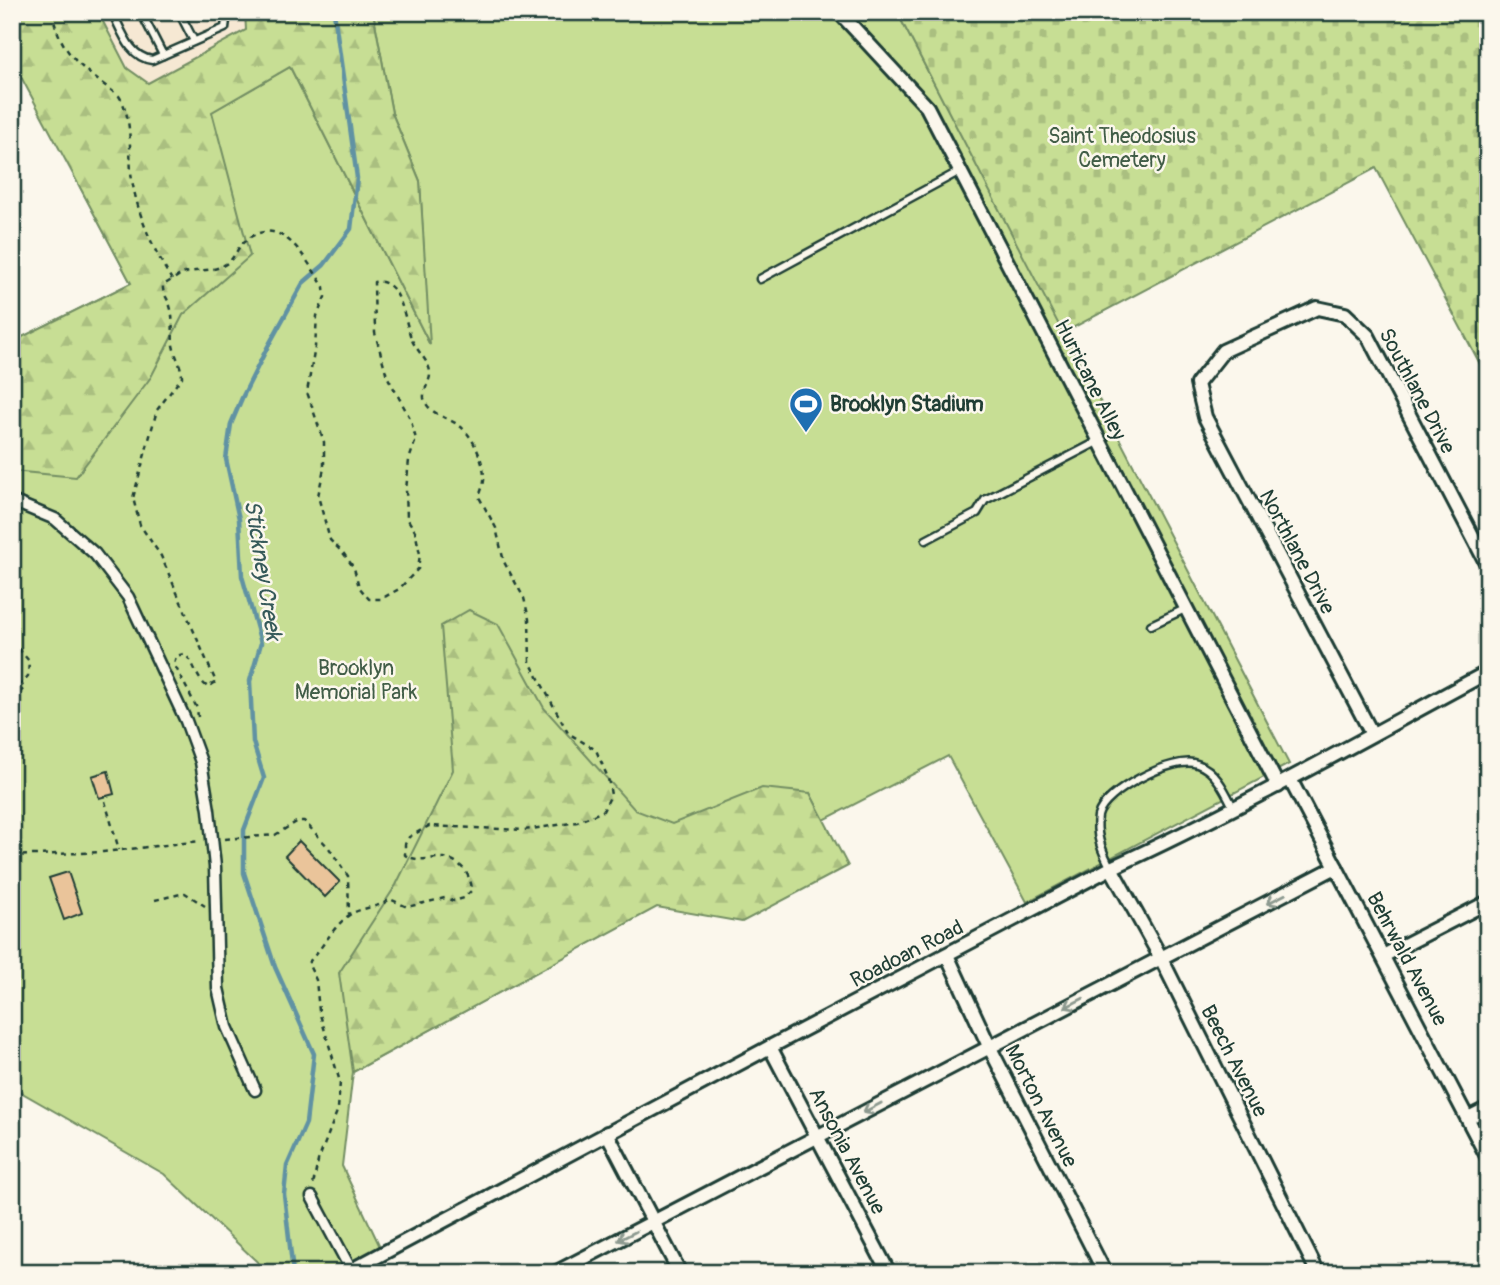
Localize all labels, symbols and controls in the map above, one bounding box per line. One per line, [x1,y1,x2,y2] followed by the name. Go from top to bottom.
[1048,123,1196,174] park label: Saint Theodosius Cemetery
[1048,315,1132,445] street label: Hurricane Alley
[1373,324,1462,459] street label: Southlane Drive
[787,385,825,434] sports icon: Brooklyn Stadium
[830,391,984,418] place label: Brooklyn Stadium
[1253,485,1341,619] street label: Northlane Drive
[238,498,289,644] water label: Stickney Creek
[295,655,417,706] park label: Brooklyn Memorial Park
[1360,887,1454,1031] street label: Behrwald Avenue
[1266,892,1287,906] one-way arrow
[846,914,968,994] street label: Roadoan Road
[1064,997,1085,1010] one-way arrow
[1194,1000,1274,1122] street label: Beech Avenue
[998,1040,1084,1173] street label: Morton Avenue
[802,1083,892,1220] street label: Ansonia Avenue
[862,1102,883,1116] one-way arrow
[617,1229,637,1243] one-way arrow

